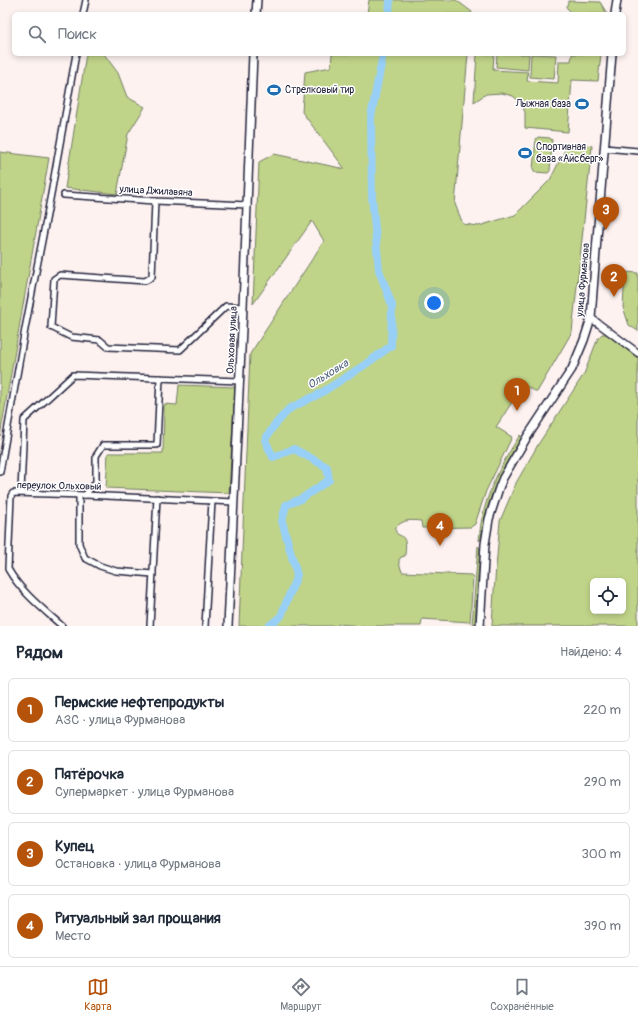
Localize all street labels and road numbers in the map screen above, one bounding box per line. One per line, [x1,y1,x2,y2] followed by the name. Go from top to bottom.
[118,183,193,199] street label: улица Джилавяна
[574,242,592,318] street label: улица Фурманова
[224,305,240,374] street label: Ольховая улица
[17,479,102,493] street label: переулок Ольховый

